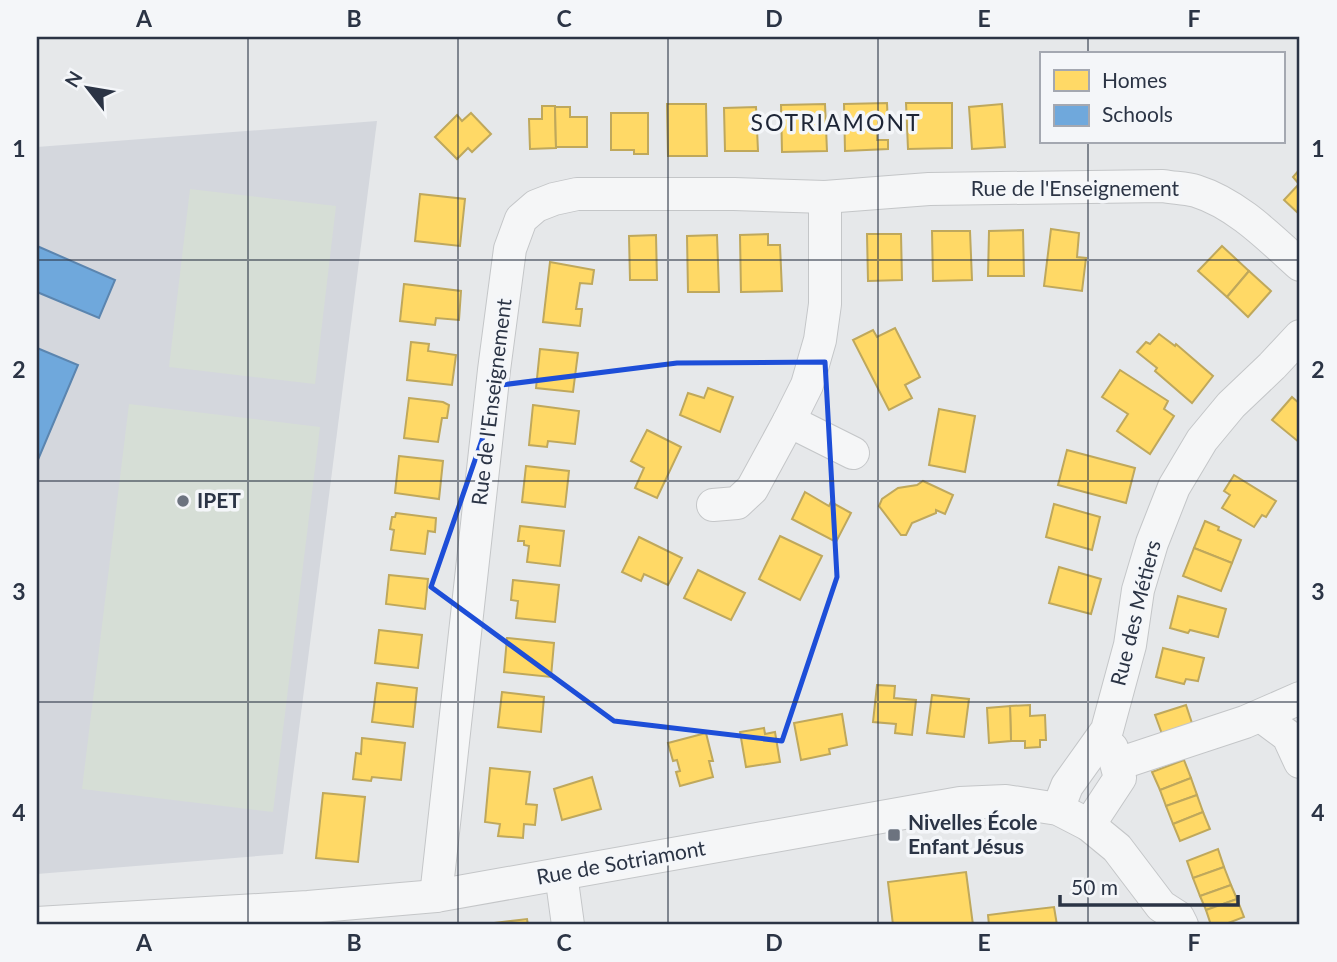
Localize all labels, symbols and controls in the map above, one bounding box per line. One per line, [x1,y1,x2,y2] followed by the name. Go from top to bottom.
[135,4,153,32] text: A
[346,4,362,32] text: B
[556,4,572,32] text: C
[765,4,783,32] text: D
[977,4,991,32] text: E
[1187,4,1201,32] text: F
[52,52,122,122] north arrow
[1040,52,1284,144] legend
[59,67,87,91] text: N
[1102,67,1167,92] text: Homes
[1102,101,1173,126] text: Schools
[750,108,922,136] district label: SOTRIAMONT
[12,134,26,162] text: 1
[1311,134,1325,162] text: 1
[971,175,1180,200] street label: Rue de l'Enseignement
[465,296,516,507] street label: Rue de l'Enseignement
[12,355,26,383] text: 2
[1311,355,1325,383] text: 2
[197,487,241,512] place label: IPET
[175,493,191,509] marker: IPET
[1104,537,1165,688] street label: Rue des Métiers
[12,577,26,605] text: 3
[1311,577,1325,605] text: 3
[12,798,26,826] text: 4
[1311,798,1325,826] text: 4
[908,809,1037,858] place label: Nivelles École Enfant Jésus
[886,827,902,843] marker: Nivelles École Enfant Jésus
[534,834,708,889] street label: Rue de Sotriamont
[1060,864,1239,908] scale bar
[1071,874,1118,899] text: 50 m
[135,928,153,956] text: A
[346,928,362,956] text: B
[556,928,572,956] text: C
[765,928,783,956] text: D
[977,928,991,956] text: E
[1187,928,1201,956] text: F

